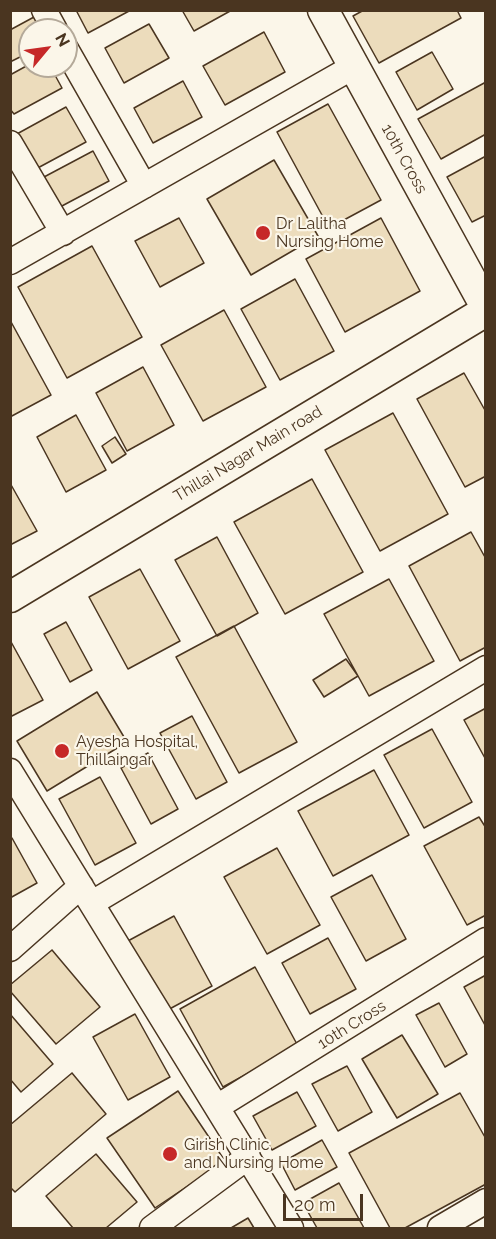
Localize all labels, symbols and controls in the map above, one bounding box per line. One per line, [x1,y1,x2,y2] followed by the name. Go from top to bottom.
[18,18,78,78] north arrow
[51,30,74,50] text: N
[377,121,431,197] street label: 10th Cross
[276,214,383,252] place label: Dr Lalitha Nursing Home
[254,224,272,242] marker: Dr Lalitha Nursing Home
[170,402,326,506] street label: Thillai Nagar Main road
[76,732,198,770] place label: Ayesha Hospital, Thillaingar
[53,742,71,760] marker: Ayesha Hospital, Thillaingar
[314,997,390,1053] street label: 10th Cross
[184,1135,323,1173] place label: Girish Clinic and Nursing Home
[161,1145,179,1163] marker: Girish Clinic and Nursing Home
[286,1182,366,1220] scale bar
[294,1194,336,1215] text: 20 m

